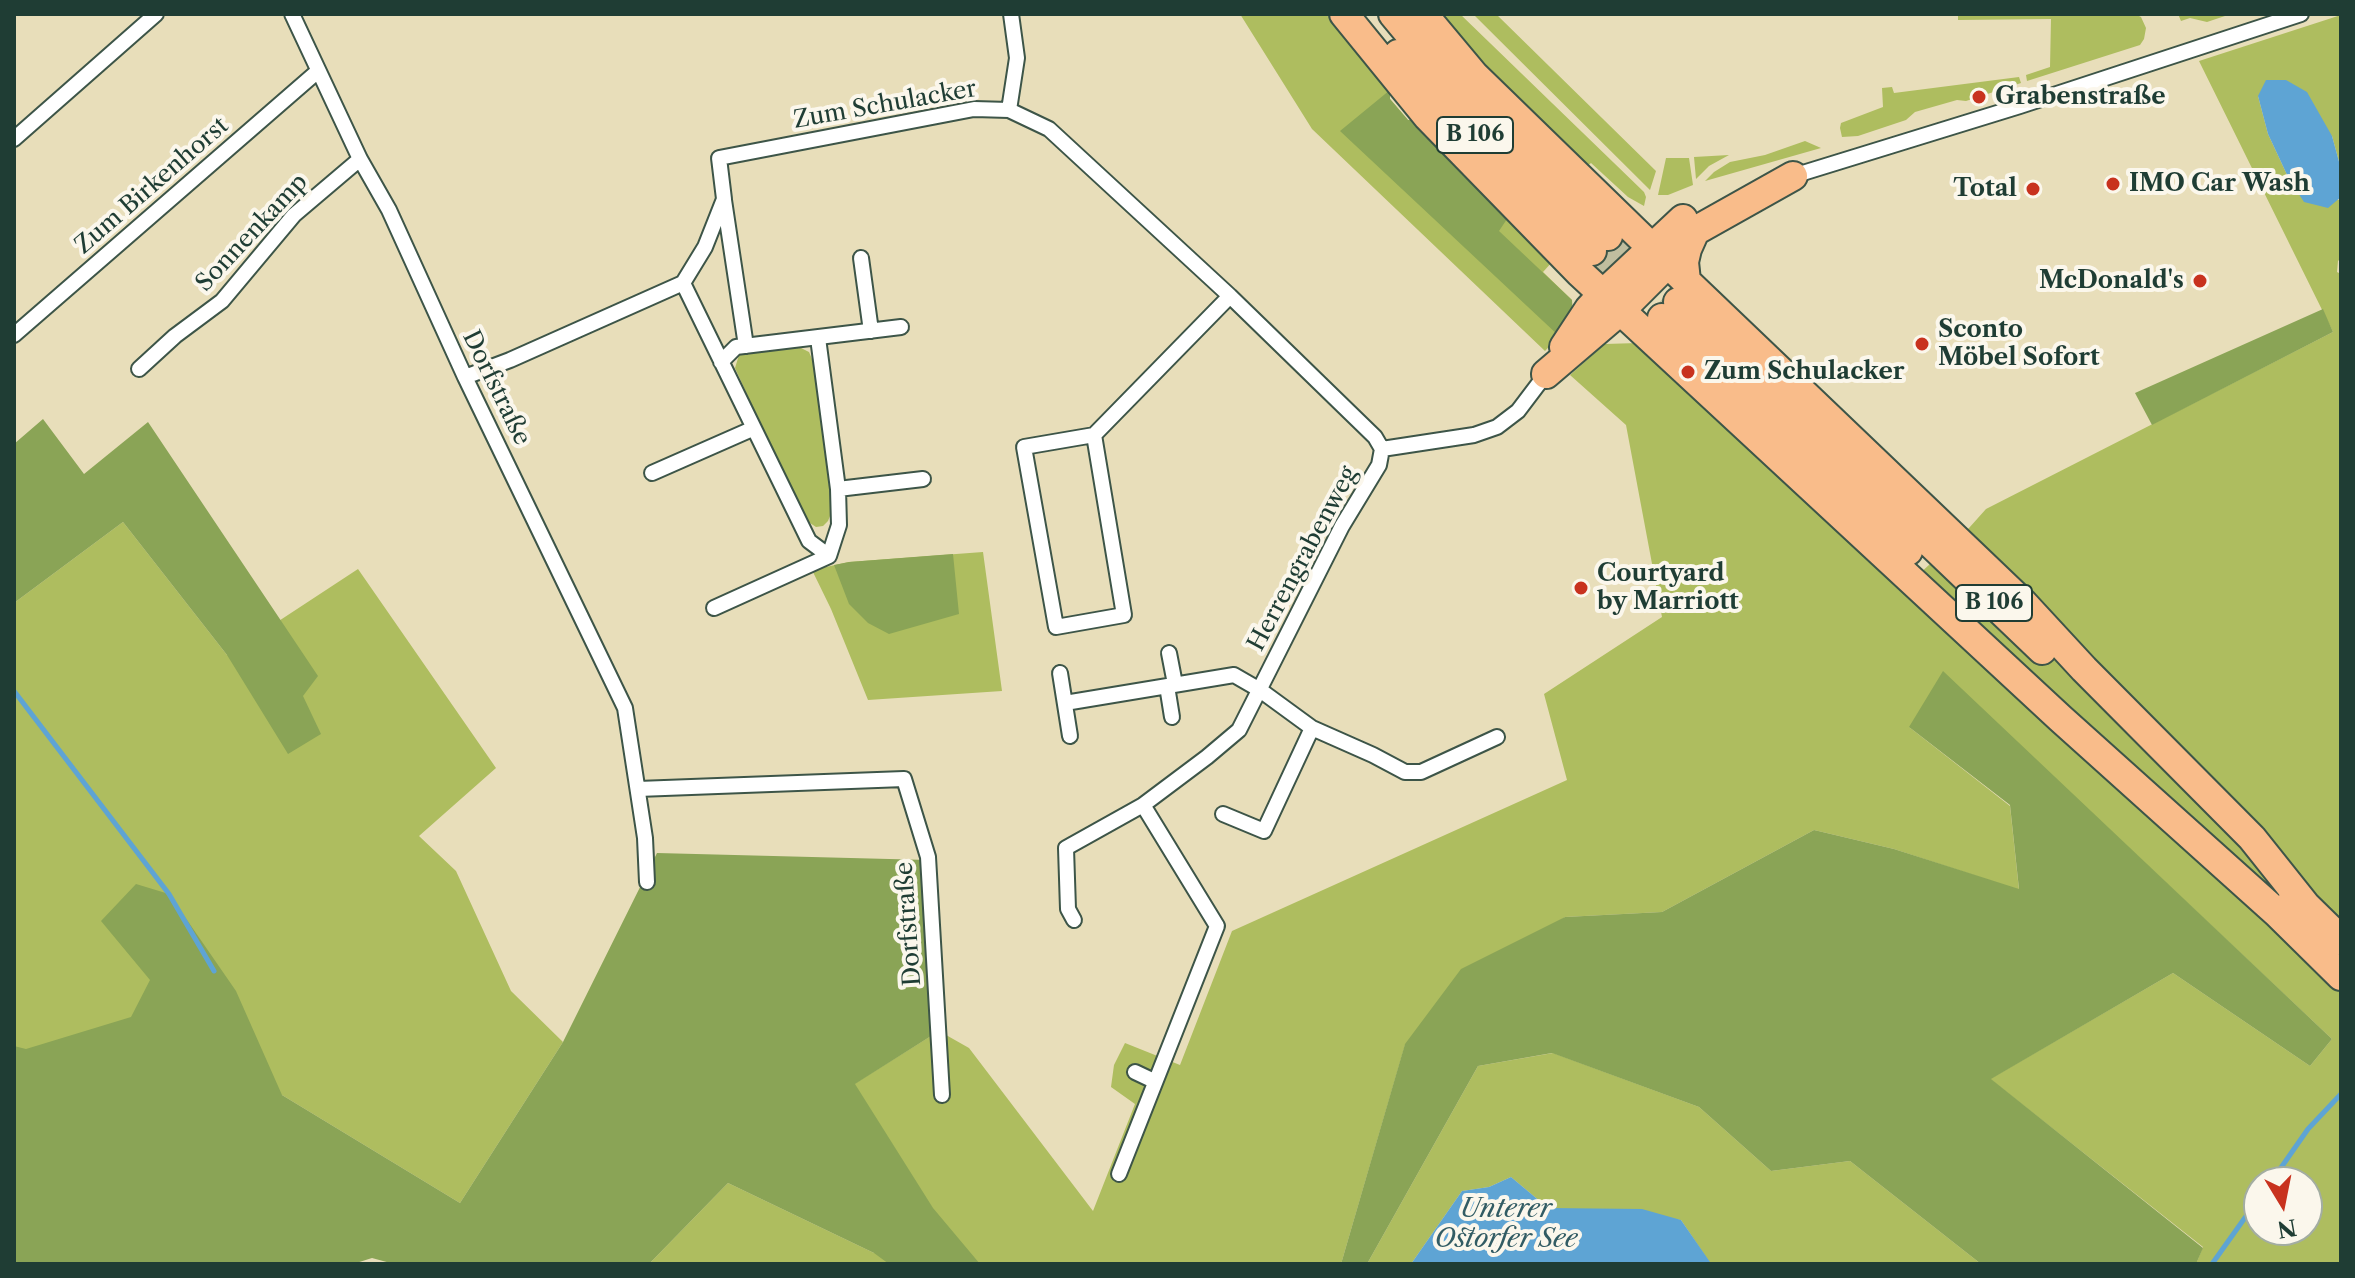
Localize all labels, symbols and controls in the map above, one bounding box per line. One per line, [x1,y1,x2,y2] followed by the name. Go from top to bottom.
[791,75,979,135] street label: Zum Schulacker
[1995,83,2166,111] place label: Grabenstraße
[1970,88,1988,106] marker: Grabenstraße
[69,112,235,260] street label: Zum Birkenhorst
[1437,117,1513,153] road number: B 106
[190,168,314,298] street label: Sonnenkamp
[2129,170,2310,198] place label: IMO Car Wash
[1953,175,2017,203] place label: Total
[2104,175,2122,193] marker: IMO Car Wash
[2024,180,2042,198] marker: Total
[2039,267,2184,295] place label: McDonald's
[2191,272,2209,290] marker: McDonald's
[1938,316,2100,372] place label: Sconto Möbel Sofort
[456,326,536,450] street label: Dorfstraße
[1913,335,1931,353] marker: Sconto Möbel Sofort
[1704,358,1905,386] place label: Zum Schulacker
[1679,363,1697,381] marker: Zum Schulacker
[1242,462,1364,656] street label: Herrengrabenweg
[1597,560,1739,616] place label: Courtyard by Marriott
[1572,579,1590,597] marker: Courtyard by Marriott
[1956,585,2032,621] road number: B 106
[890,861,928,987] street label: Dorfstraße
[2243,1166,2323,1246] north arrow
[1434,1193,1578,1254] water label: Unterer Ostorfer See
[2275,1213,2299,1243] text: N

